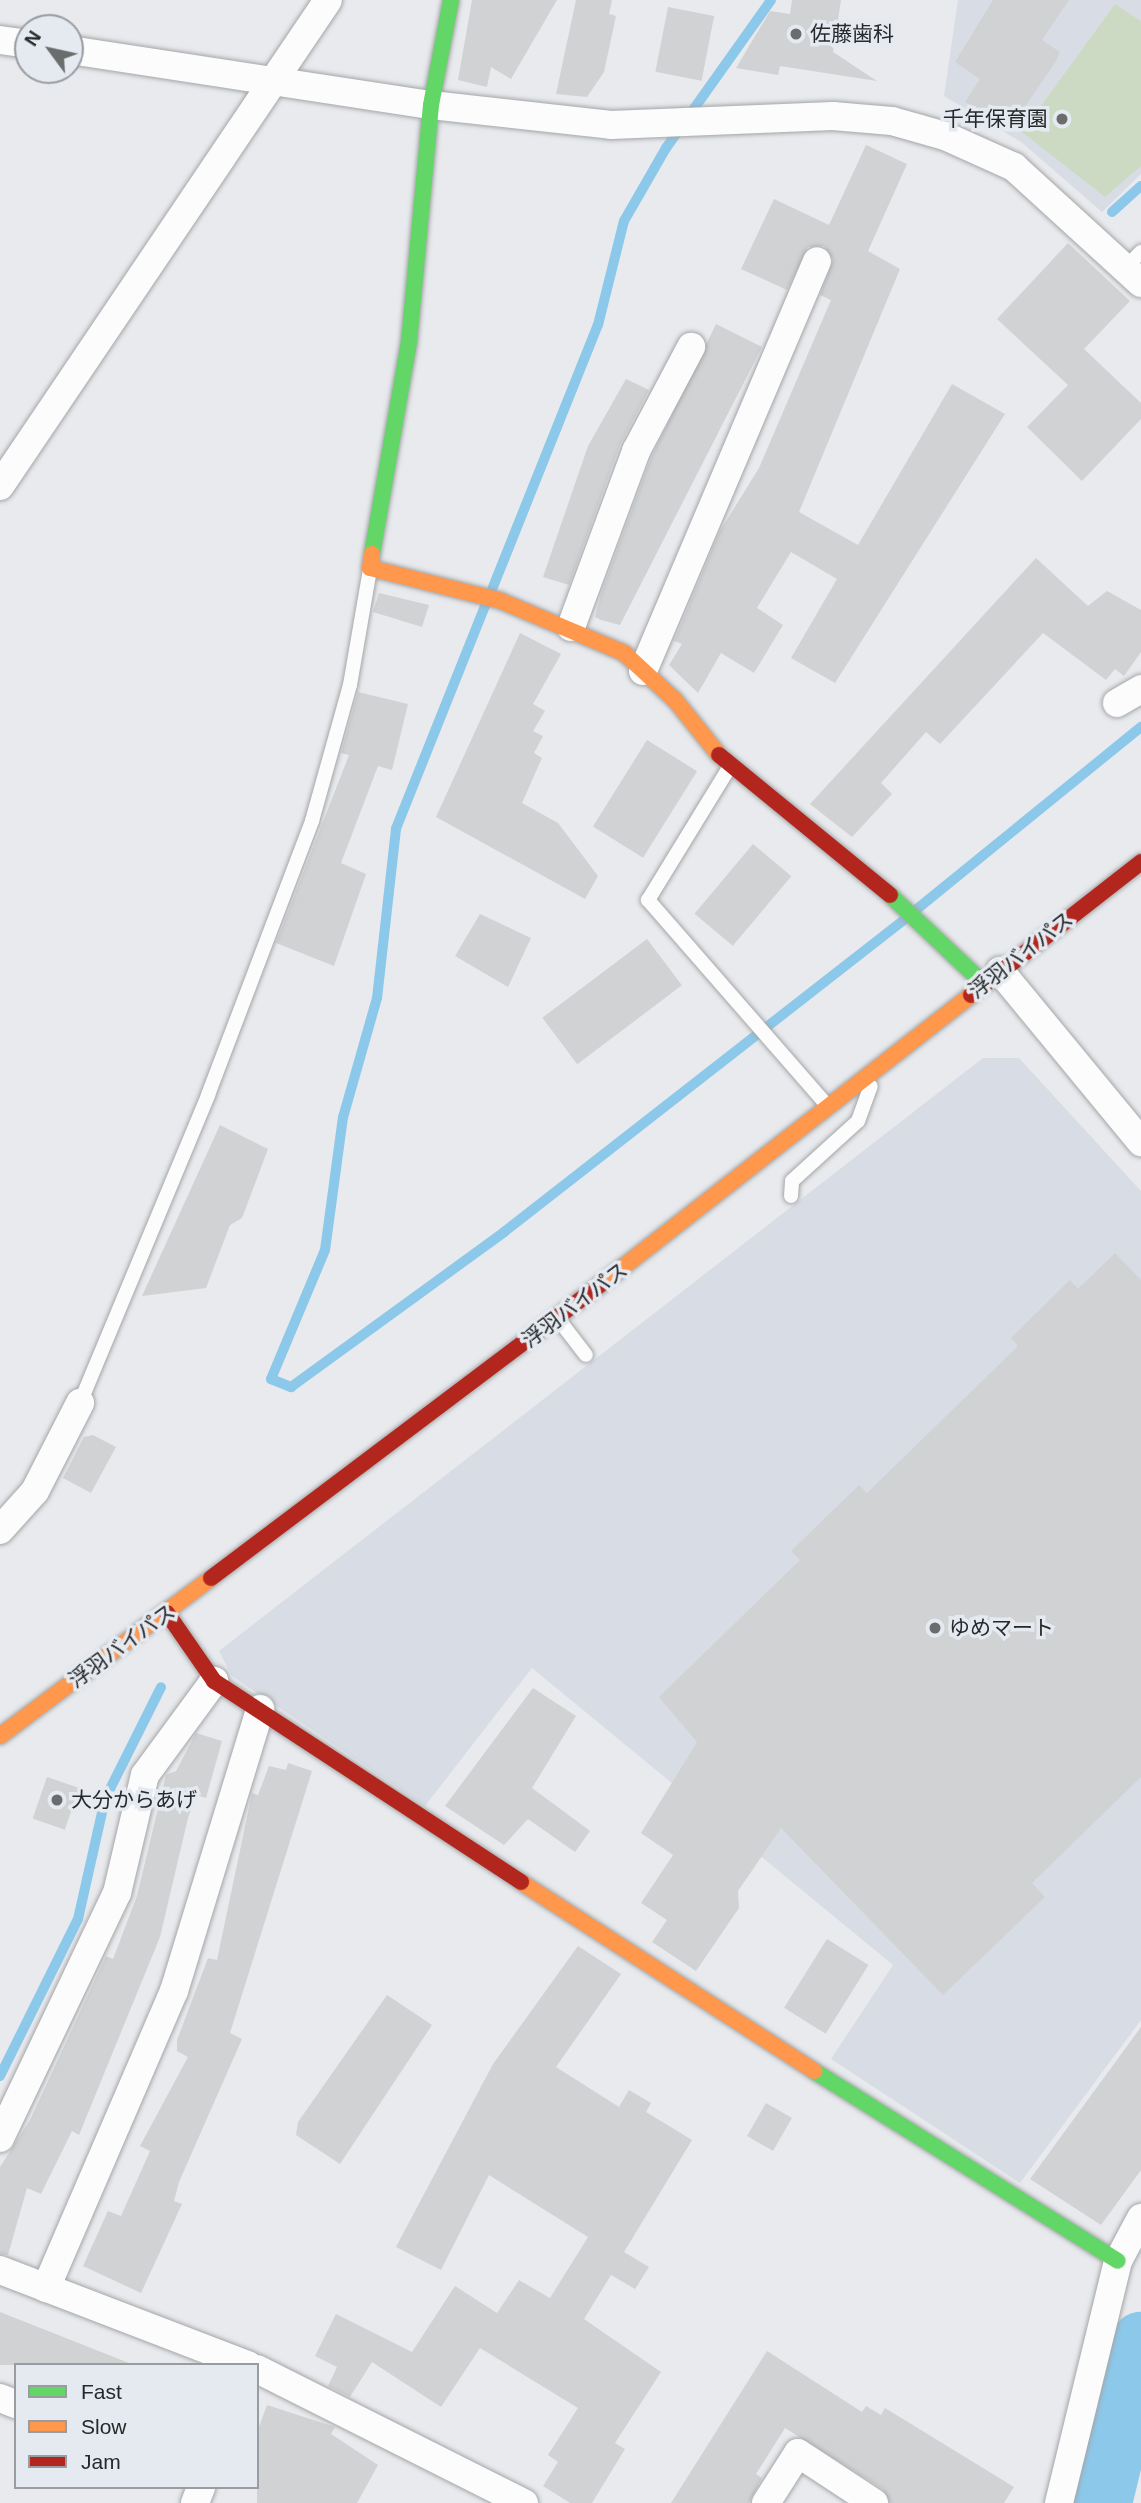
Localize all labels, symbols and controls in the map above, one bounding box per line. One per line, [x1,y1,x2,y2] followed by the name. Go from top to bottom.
[14,14,84,84] north arrow
[810,21,894,47] place label: 佐藤歯科
[788,26,804,42] marker: 佐藤歯科
[20,27,45,50] text: N
[943,106,1048,132] place label: 千年保育園
[1054,111,1070,127] marker: 千年保育園
[964,906,1078,1004] street label: 浮羽バイパス
[517,1257,633,1353] street label: 浮羽バイパス
[64,1599,180,1693] street label: 浮羽バイパス
[949,1615,1054,1641] place label: ゆめマート
[927,1620,943,1636] marker: ゆめマート
[71,1787,197,1813] place label: 大分からあげ
[49,1792,65,1808] marker: 大分からあげ
[14,2363,259,2489] legend
[81,2380,122,2403] text: Fast
[81,2415,127,2438] text: Slow
[81,2450,121,2473] text: Jam

